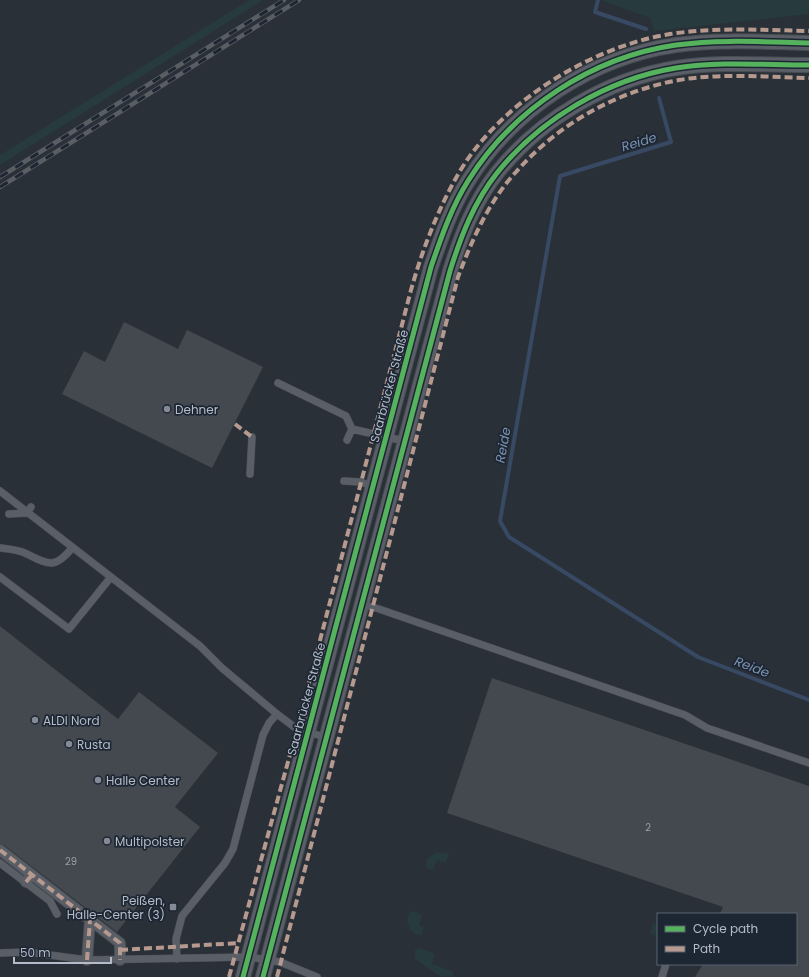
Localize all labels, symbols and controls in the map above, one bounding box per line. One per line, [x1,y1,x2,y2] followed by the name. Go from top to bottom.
[619,128,659,156] water label: Reide
[366,328,412,444] street label: Saarbrücker Straße
[175,401,219,418] place label: Dehner
[162,404,172,414] marker: Dehner
[491,426,515,464] water label: Reide
[283,641,329,757] street label: Saarbrücker Straße
[732,652,772,682] water label: Reide
[43,712,100,729] place label: ALDI Nord
[30,715,40,725] marker: ALDI Nord
[77,736,111,753] place label: Rusta
[64,739,74,749] marker: Rusta
[106,772,180,789] place label: Halle Center
[93,775,103,785] marker: Halle Center
[645,820,651,835] house number: 2
[115,833,185,850] place label: Multipolster
[102,836,112,846] marker: Multipolster
[65,854,77,869] house number: 29
[67,892,166,923] place label: Peißen, Halle-Center (3)
[168,902,178,912] marker: Peißen, Halle-Center (3)
[657,913,797,965] legend
[693,920,758,937] text: Cycle path
[14,939,111,965] scale bar
[693,940,720,957] text: Path
[20,944,51,961] text: 50 m

